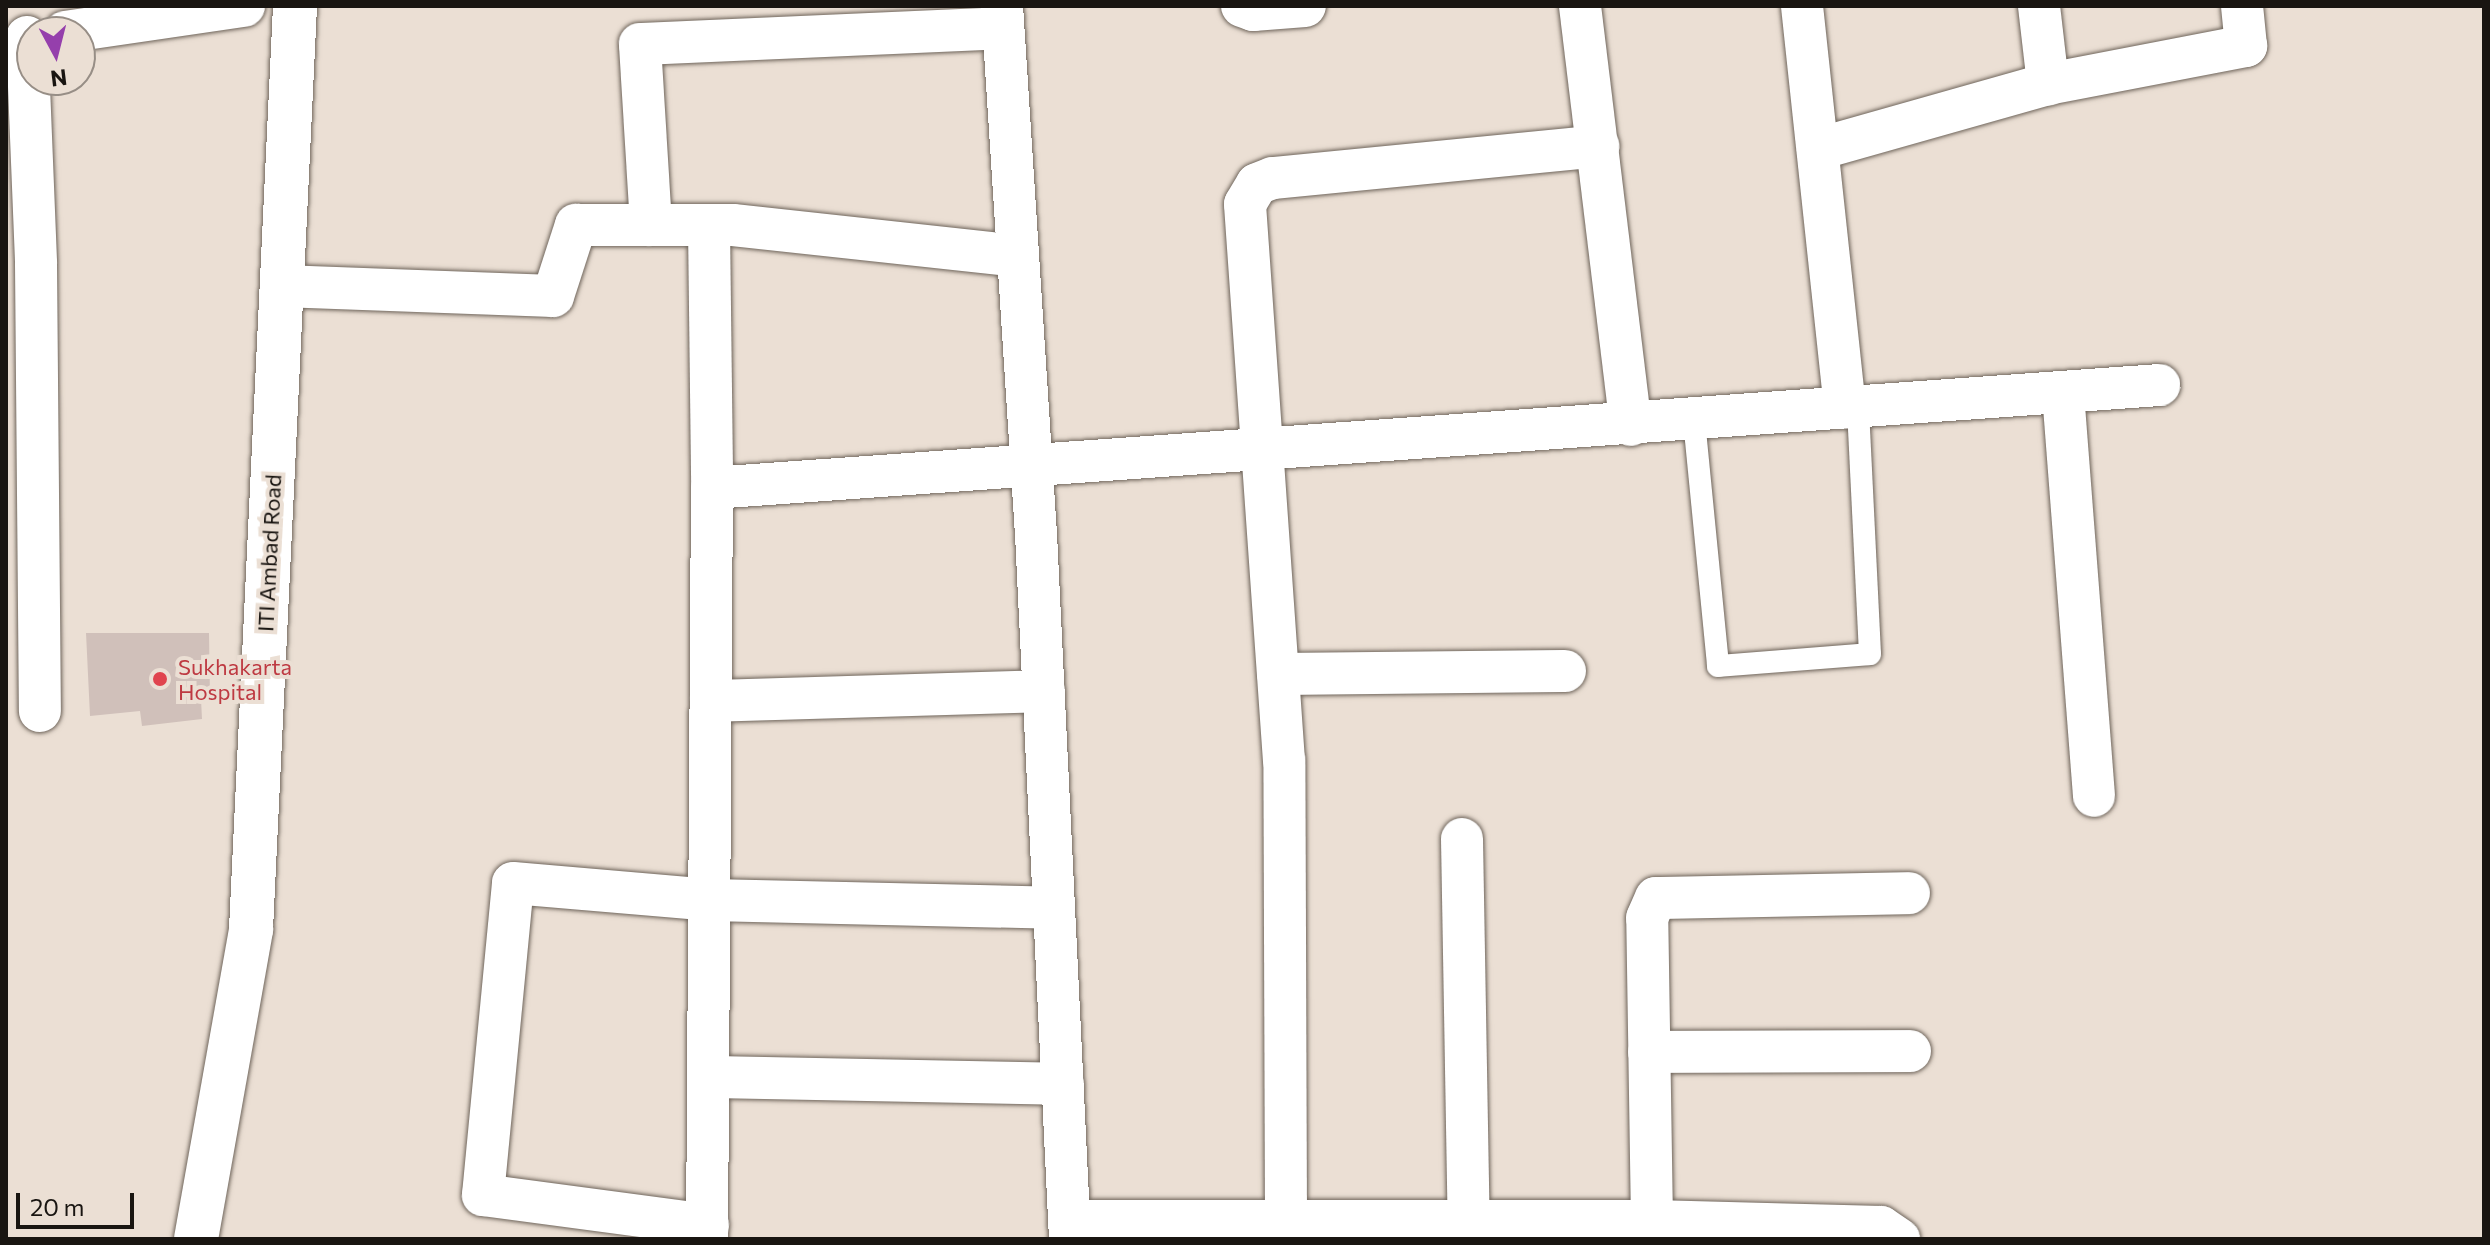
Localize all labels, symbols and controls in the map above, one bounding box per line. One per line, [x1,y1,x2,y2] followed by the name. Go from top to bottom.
[16,16,96,96] north arrow
[49,64,69,93] text: N
[252,474,286,632] street label: ITI Ambad Road
[178,653,292,704] place label: Sukhakarta Hospital
[149,668,171,690] marker: Sukhakarta Hospital
[20,1177,138,1227] scale bar
[30,1192,84,1221] text: 20 m

